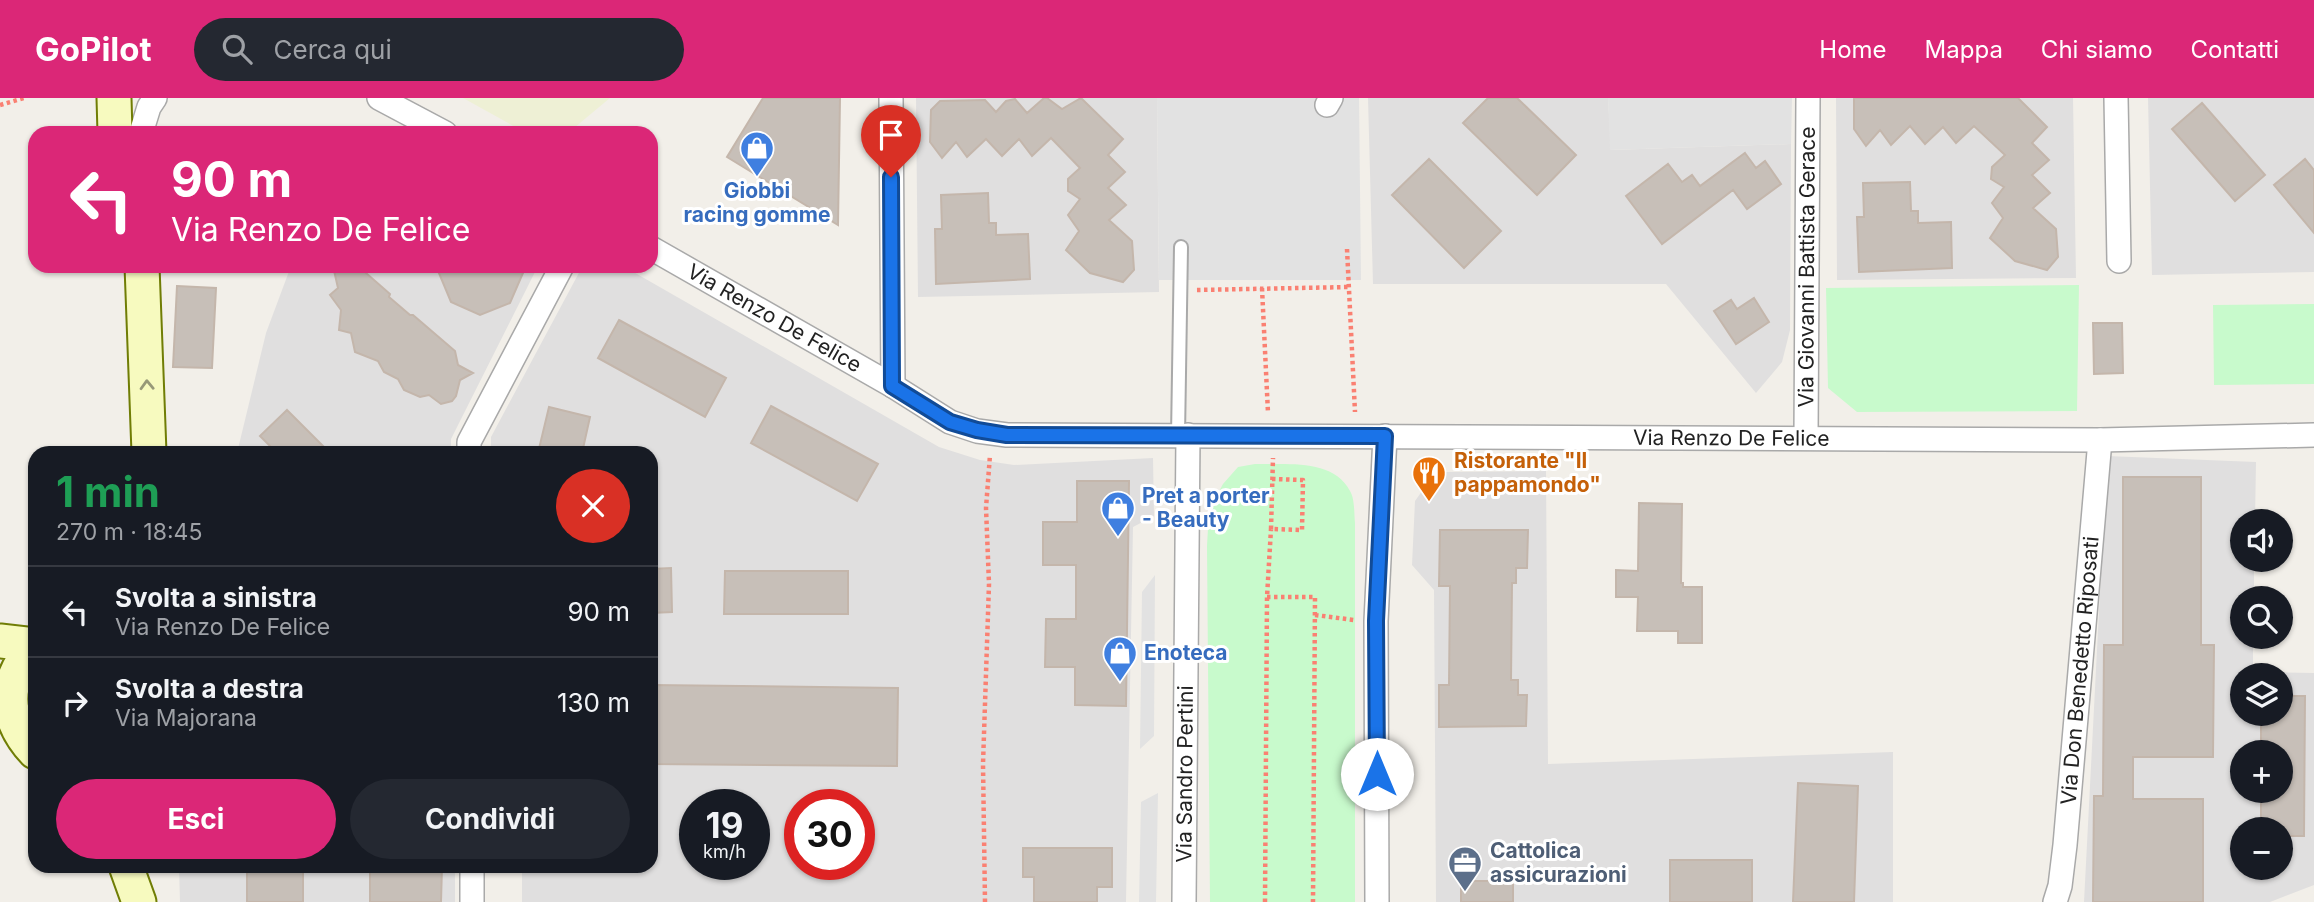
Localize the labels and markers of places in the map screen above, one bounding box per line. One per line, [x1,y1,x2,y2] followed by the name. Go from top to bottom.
[861,105,921,177] pin
[738,129,776,178] shop icon: Giobbi racing gomme
[684,178,830,227] place label: Giobbi racing gomme
[1454,448,1601,497] place label: Ristorante "Il pappamondo"
[1410,454,1448,503] restaurant icon: Ristorante "Il pappamondo"
[1142,483,1270,532] place label: Pret a porter - Beauty
[1099,489,1137,538] shop icon: Pret a porter - Beauty
[1101,634,1139,683] shop icon: Enoteca
[1144,640,1227,665] place label: Enoteca
[1490,838,1627,887] place label: Cattolica assicurazioni
[1446,844,1484,893] office icon: Cattolica assicurazioni

